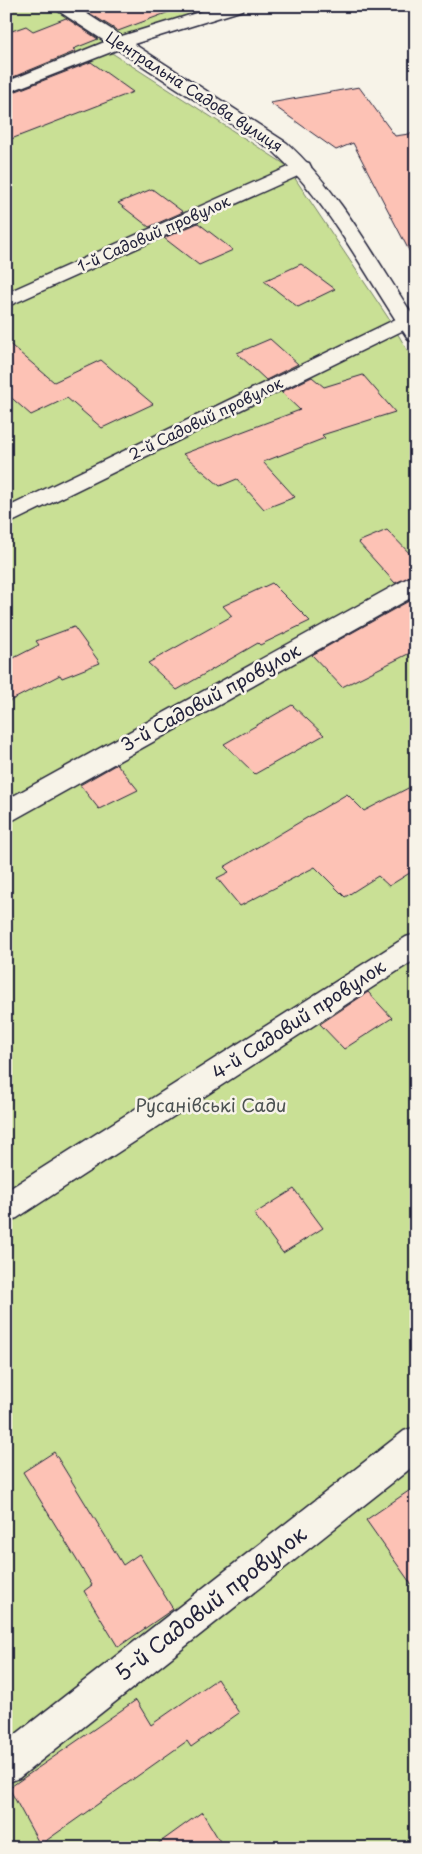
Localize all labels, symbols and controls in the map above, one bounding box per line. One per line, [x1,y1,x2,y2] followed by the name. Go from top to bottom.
[102,25,288,157] street label: Центральна Садова вулиця
[73,189,234,277] street label: 1-й Садовий провулок
[124,370,286,465] street label: 2-й Садовий провулок
[115,636,305,757] street label: 3-й Садовий провулок
[206,952,390,1085] street label: 4-й Садовий провулок
[135,1091,287,1118] park label: Русанівські Сади
[107,1517,313,1687] street label: 5-й Садовий провулок

